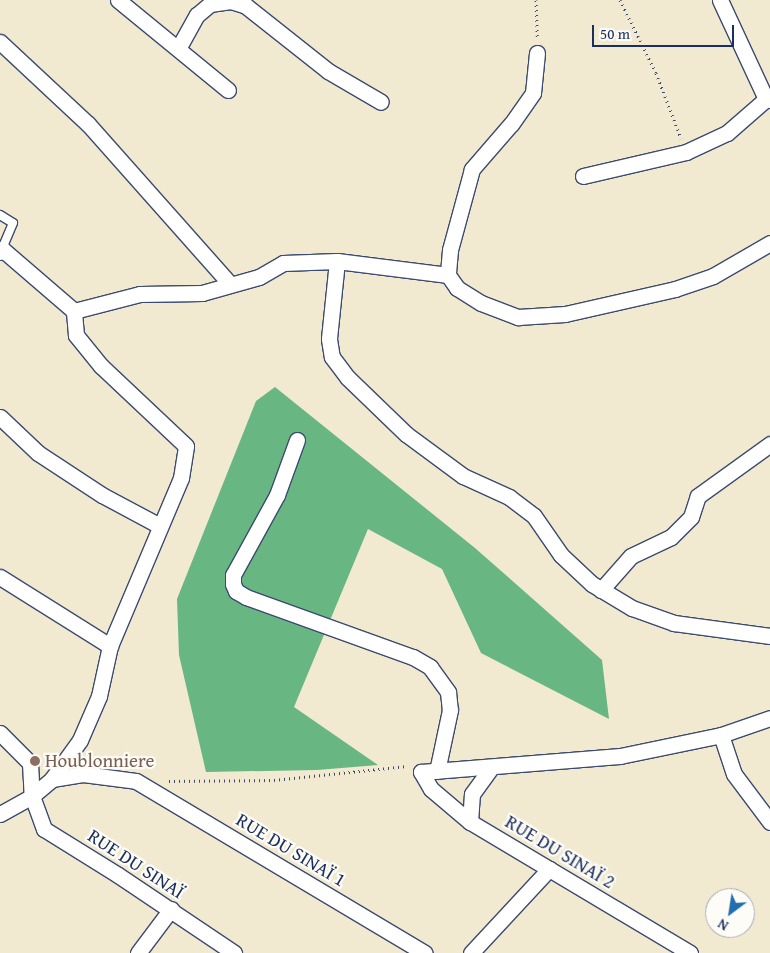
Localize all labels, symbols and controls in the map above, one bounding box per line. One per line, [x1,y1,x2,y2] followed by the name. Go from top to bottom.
[595,15,738,47] scale bar
[600,23,630,44] text: 50 m
[45,750,154,772] place label: Houblonniere
[29,755,41,767] marker: Houblonniere
[232,808,350,892] street label: RUE DU SINAÏ 1
[501,810,619,894] street label: RUE DU SINAÏ 2
[83,824,189,904] street label: RUE DU SINAÏ
[705,888,755,938] north arrow
[714,914,732,936] text: N

